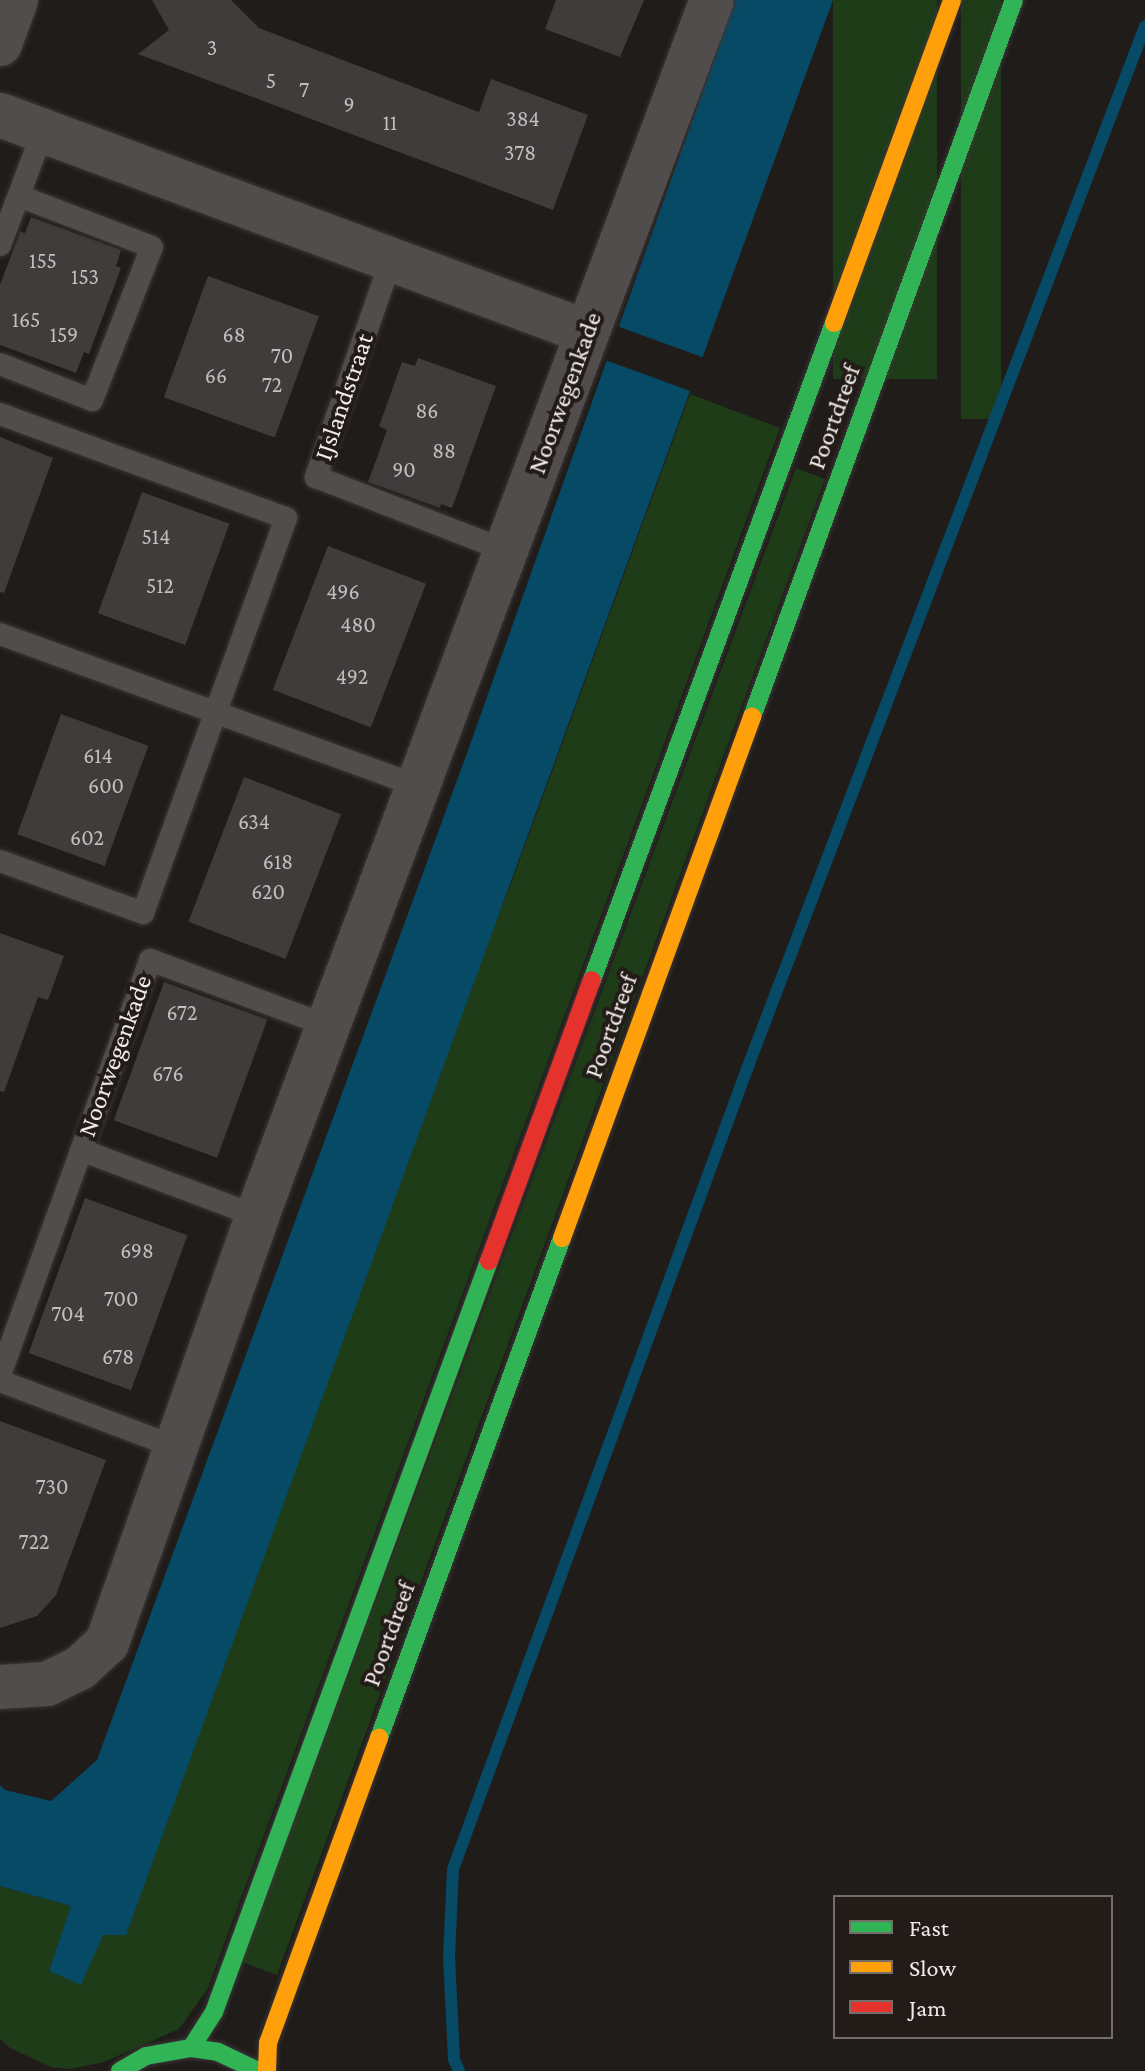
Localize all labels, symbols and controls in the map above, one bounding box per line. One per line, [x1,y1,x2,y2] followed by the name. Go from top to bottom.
[207,35,217,61] house number: 3
[266,68,276,94] house number: 5
[299,77,309,103] house number: 7
[343,92,355,118] house number: 9
[506,106,540,132] house number: 384
[383,110,397,136] house number: 11
[504,140,536,166] house number: 378
[29,248,57,274] house number: 155
[71,264,99,290] house number: 153
[12,307,40,333] house number: 165
[521,308,609,478] street label: Noorwegenkade
[50,322,78,348] house number: 159
[222,322,246,348] house number: 68
[308,329,380,465] street label: IJslandstraat
[271,343,293,369] house number: 70
[801,360,867,474] street label: Poortdreef
[205,363,227,389] house number: 66
[262,372,282,398] house number: 72
[415,398,439,424] house number: 86
[432,438,456,464] house number: 88
[392,457,416,483] house number: 90
[142,524,170,550] house number: 514
[146,573,174,599] house number: 512
[326,579,360,605] house number: 496
[340,612,376,638] house number: 480
[336,664,368,690] house number: 492
[83,743,113,769] house number: 614
[88,773,124,799] house number: 600
[238,809,270,835] house number: 634
[70,825,104,851] house number: 602
[263,849,293,875] house number: 618
[251,879,285,905] house number: 620
[578,969,644,1083] street label: Poortdreef
[71,971,159,1141] street label: Noorwegenkade
[167,1000,197,1026] house number: 672
[152,1061,184,1087] house number: 676
[120,1238,154,1264] house number: 698
[104,1286,138,1312] house number: 700
[51,1301,85,1327] house number: 704
[102,1344,134,1370] house number: 678
[36,1474,68,1500] house number: 730
[18,1529,50,1555] house number: 722
[356,1577,422,1691] street label: Poortdreef
[833,1895,1113,2039] legend
[909,1914,949,1941] text: Fast
[909,1954,956,1981] text: Slow
[909,1994,947,2021] text: Jam

